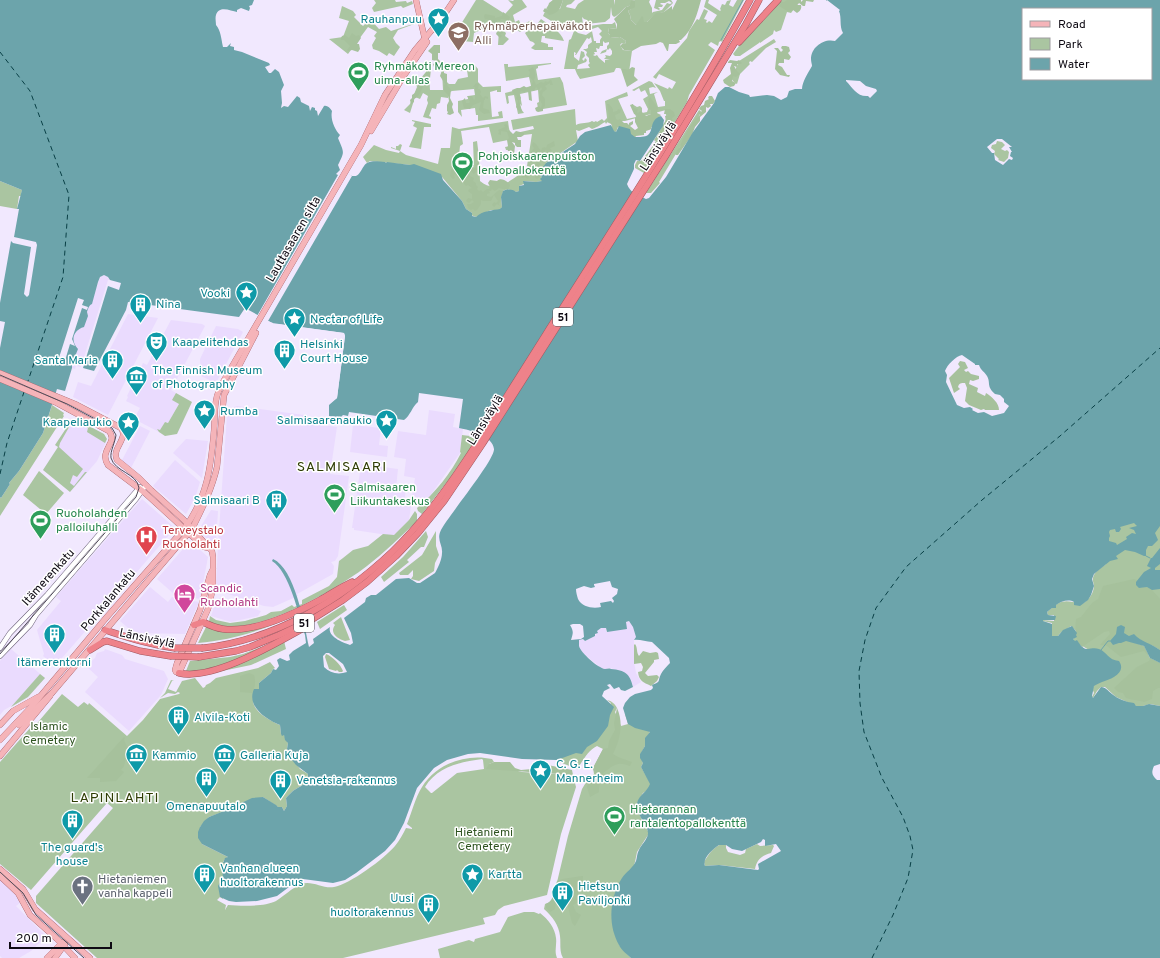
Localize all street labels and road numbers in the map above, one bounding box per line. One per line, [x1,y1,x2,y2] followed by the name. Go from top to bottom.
[637,119,681,174] street label: Länsiväylä
[263,194,325,285] street label: Lauttasaaren silta
[553,308,573,326] road number: 51
[464,392,508,449] street label: Länsiväylä
[19,546,79,610] street label: Itämerenkatu
[78,566,140,635] street label: Porkkalankatu
[294,614,314,632] road number: 51
[118,625,176,653] street label: Länsiväylä

